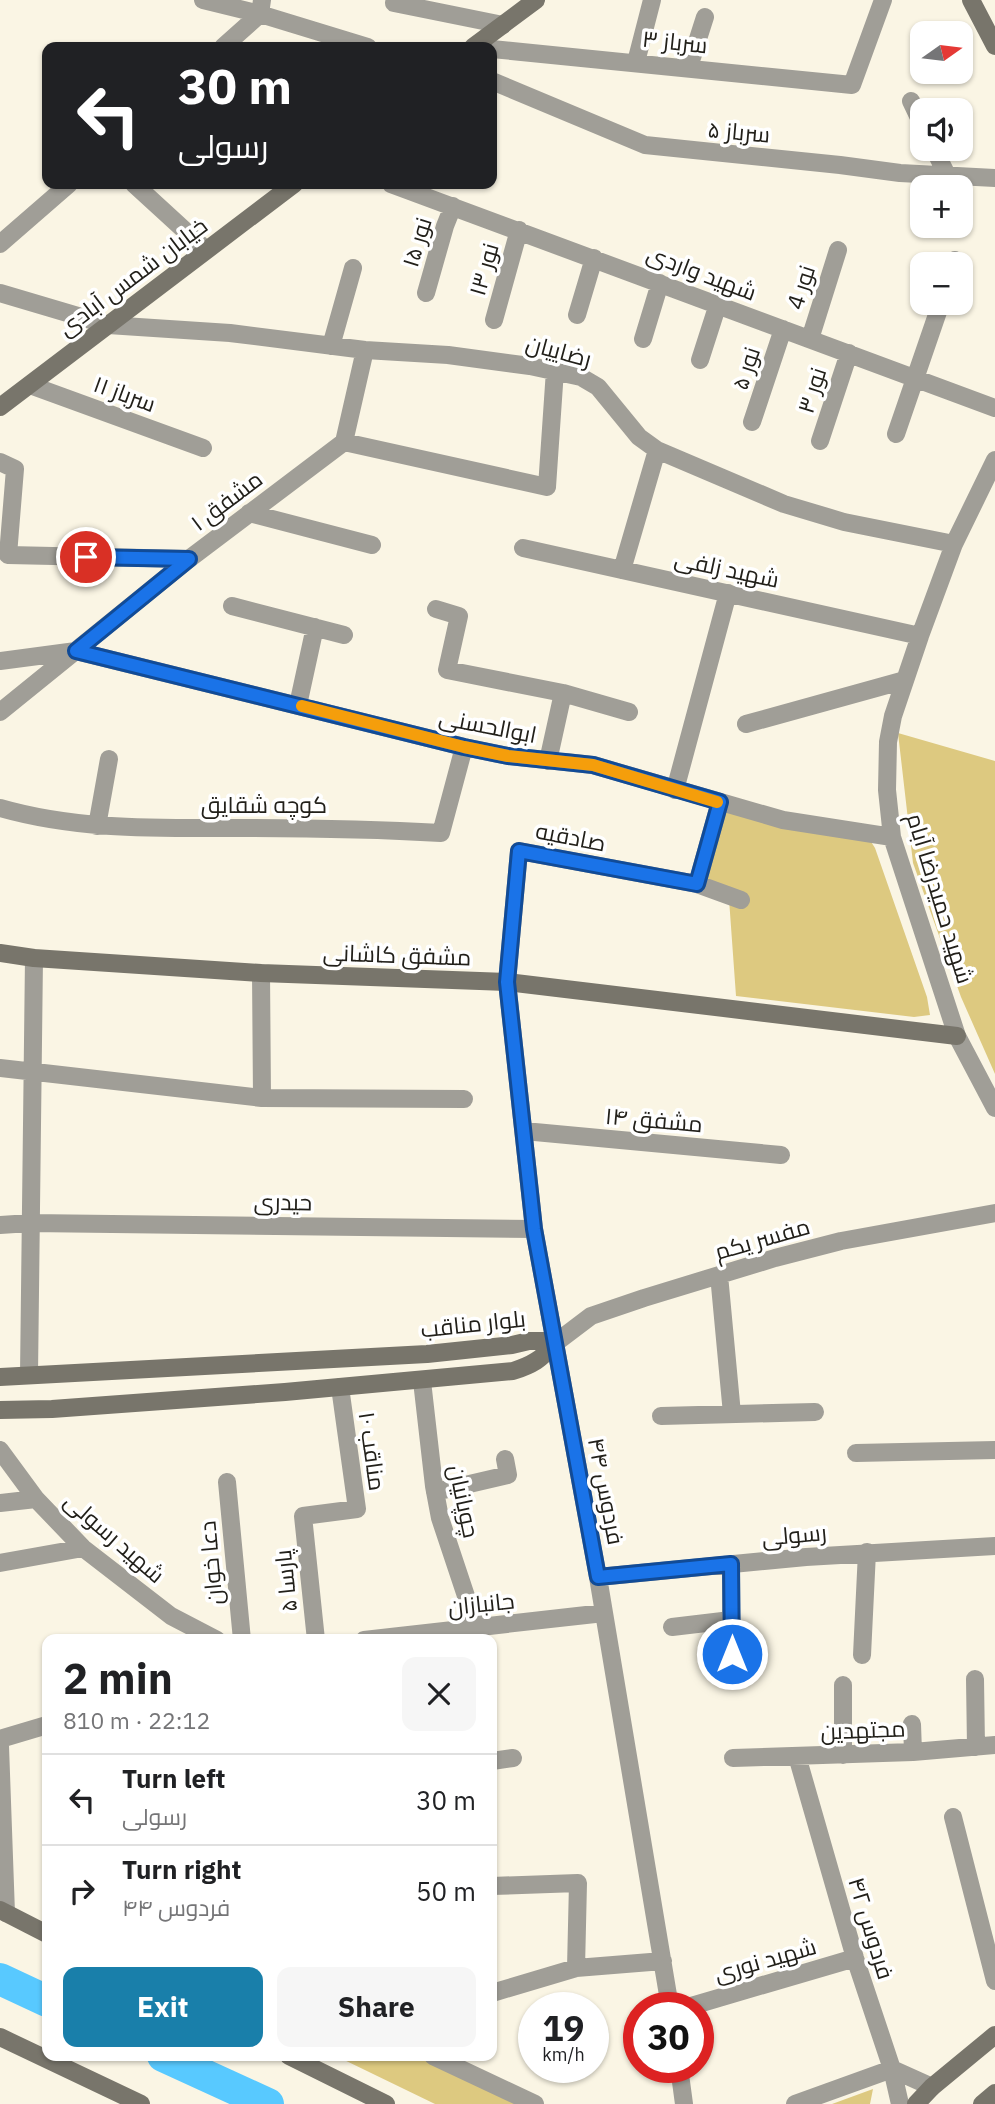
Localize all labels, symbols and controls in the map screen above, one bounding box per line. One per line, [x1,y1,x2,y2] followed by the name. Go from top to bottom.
[910,21,973,84] north arrow
[910,21,973,315] map controls
[641,23,709,59] street label: سرباز ۳
[178,54,292,117] text: 30 m
[63,70,154,161] icon: left
[910,98,973,161] button: sound
[707,113,771,149] street label: سرباز ۵
[178,125,268,167] text: رسولی
[910,175,973,238] button: +
[51,210,213,342] street label: خیابان شمس آبادی
[394,213,438,271] street label: نور ۱۵
[643,237,761,307] street label: شهید واردی
[461,239,505,299] street label: نور ۱۳
[910,252,973,315] button: −
[779,261,821,313] street label: نور 4
[523,327,595,373] street label: رضاییان
[724,343,766,393] street label: نور ۵
[790,363,832,417] street label: نور ۳
[90,368,160,418] street label: سرباز ۱۱
[184,463,268,537] street label: مشفق ۱
[56,527,116,587] pin
[67,538,105,576] icon: arrive
[672,542,782,594] street label: شهید زلفی
[437,701,539,749] street label: ابوالحسنی
[201,789,327,820] street label: کوچه شقایق
[899,809,981,987] street label: شهید حمیدرضا آبام
[533,815,609,857] street label: صادقیه
[322,936,472,972] street label: مشفق کاشانی
[604,1100,704,1138] street label: مشفق ۱۴
[253,1185,313,1217] street label: حیدری
[711,1210,814,1268] street label: مفسر یکم
[419,1303,527,1343] street label: بلوار مناقب
[353,1410,393,1492] street label: مناقب ۱۰
[582,1435,632,1547] street label: فردوس ۴۴
[442,1462,487,1541] street label: چوپانیان
[58,1485,172,1589] street label: شهید رسولی
[760,1516,828,1552] street label: رسولی
[191,1520,229,1606] street label: دعا خوان
[267,1548,304,1614] street label: پارسا ۵
[446,1585,516,1621] street label: جانبازان
[695,1617,769,1691] position arrow
[63,1651,173,1706] text: 2 min
[402,1657,476,1731] button: close
[63,1705,210,1735] text: 810 m · 22:12
[820,1713,906,1745] street label: مجتهدین
[122,1761,225,1795] text: Turn left
[63,1781,101,1819] icon: left
[416,1783,476,1817] text: 30 m
[122,1801,187,1831] text: رسولی
[122,1852,241,1886] text: Turn right
[63,1872,101,1910] icon: right
[842,1873,902,1983] street label: فردوس ۴۲
[416,1874,476,1908] text: 50 m
[122,1892,230,1922] text: فردوس ۴۴
[710,1930,820,1988] street label: شهید نوری
[63,1967,263,2047] button: Exit
[277,1967,476,2047] button: Share
[623,1992,714,2083] speed limit sign: 30
[542,2005,585,2051] text: 19
[542,2043,585,2066] text: km/h

